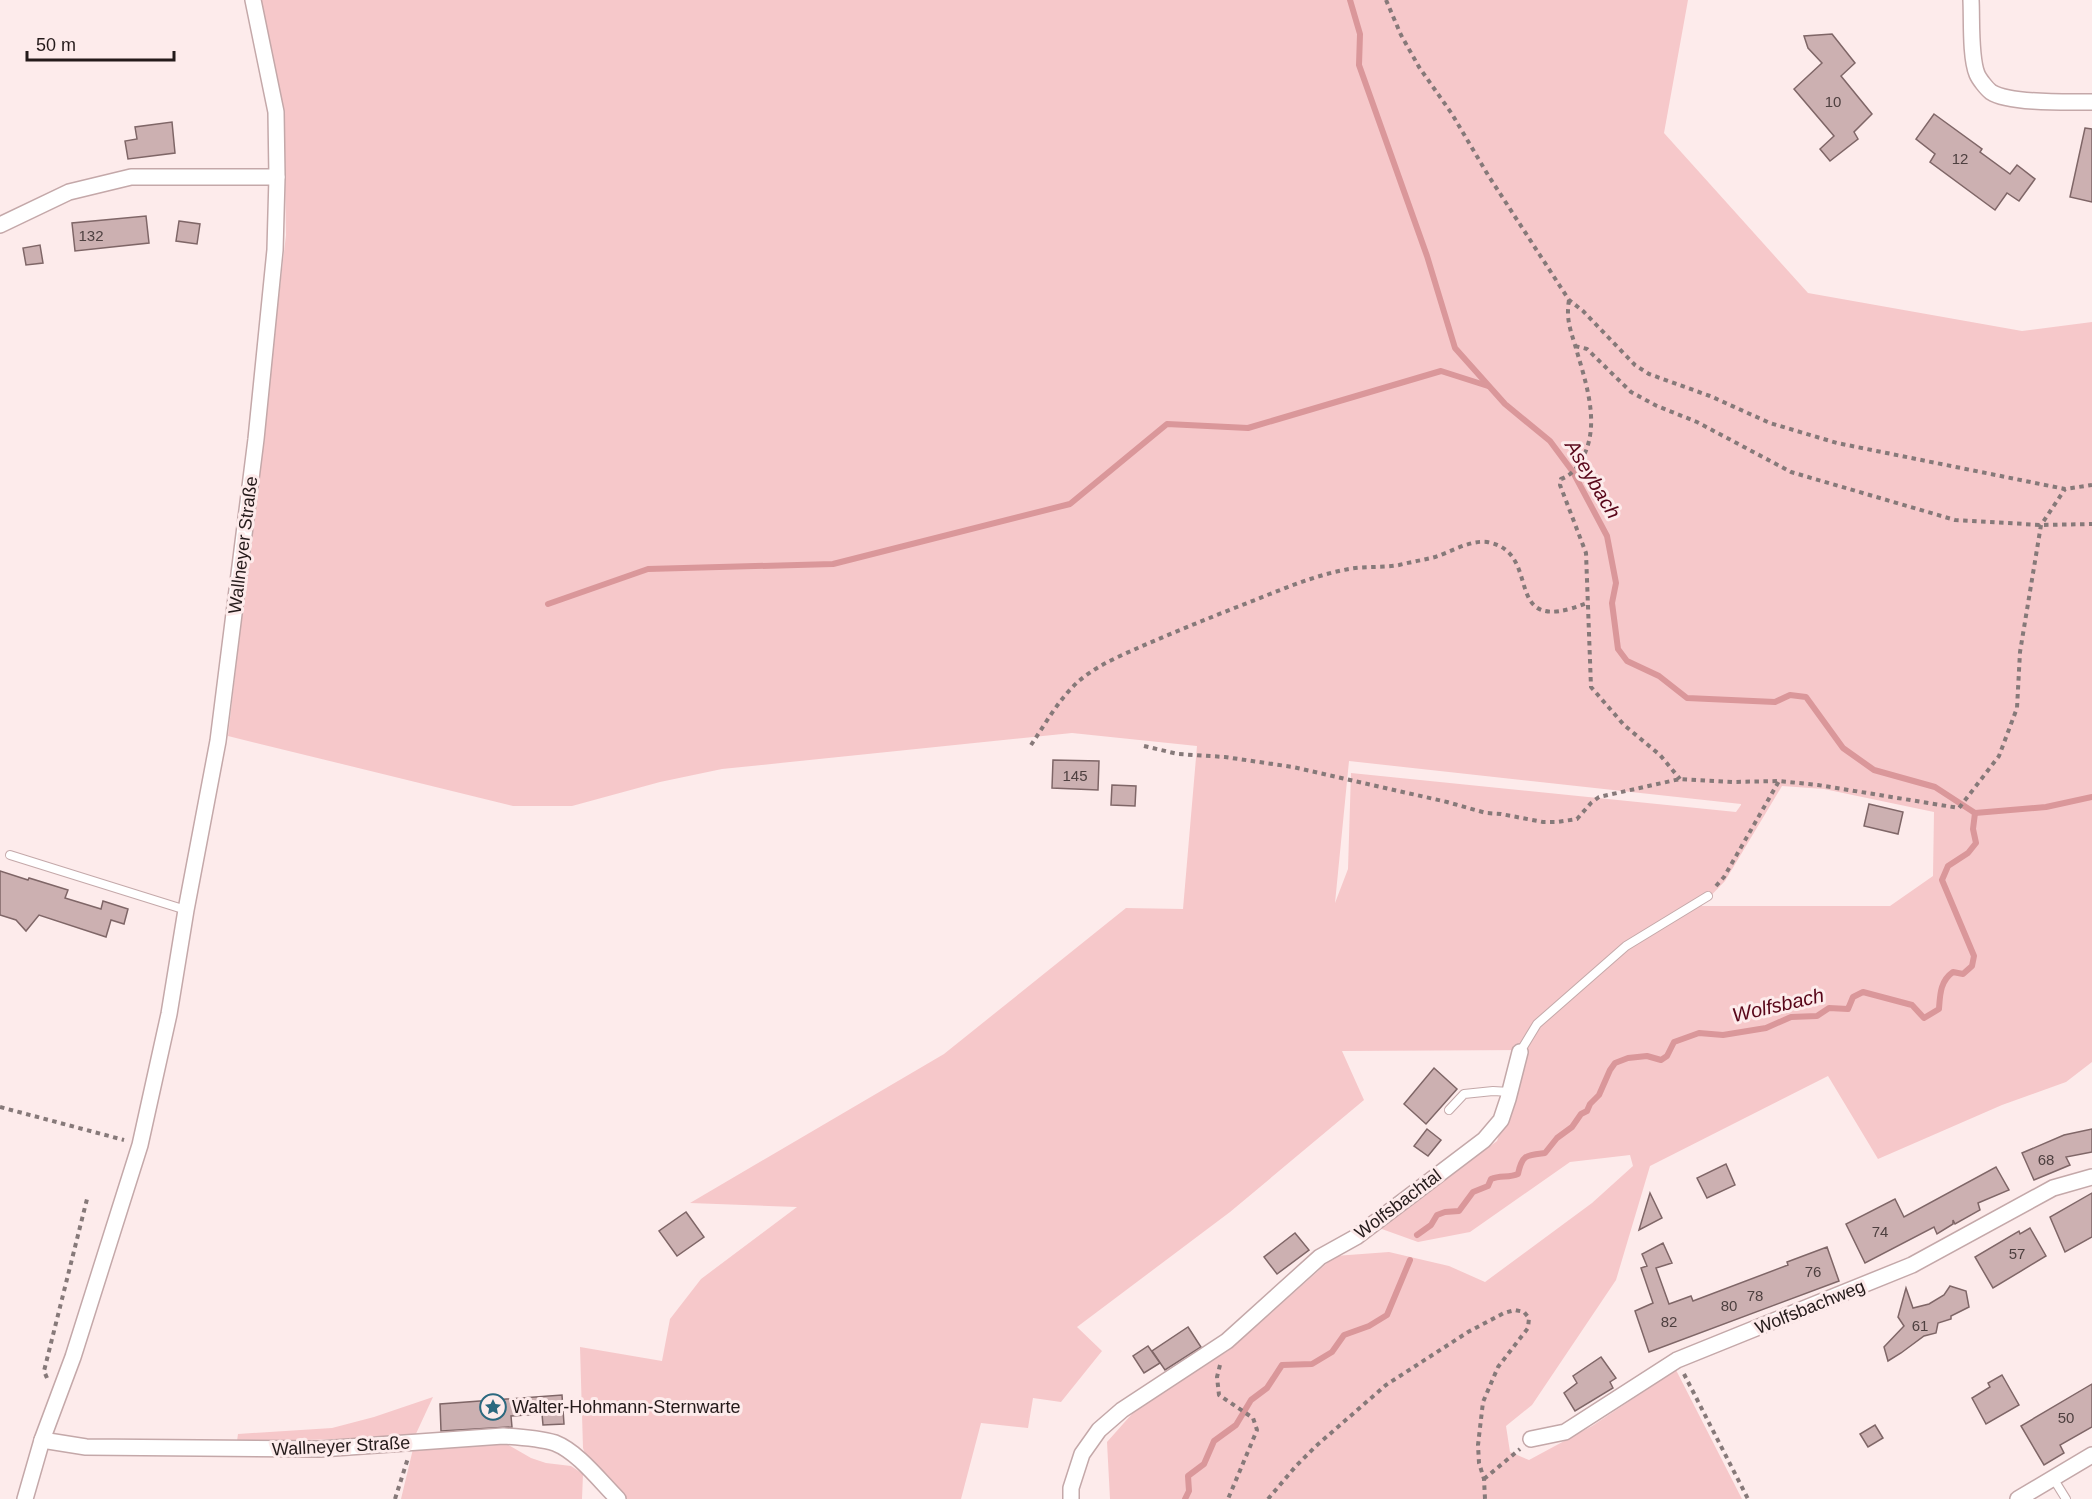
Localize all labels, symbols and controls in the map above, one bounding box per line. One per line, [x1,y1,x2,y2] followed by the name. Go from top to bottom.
[27,24,174,62] scale bar
[36,35,76,55] text: 50 m
[1825,93,1841,110] house number: 10
[1952,150,1968,167] house number: 12
[78,227,104,244] house number: 132
[1560,435,1625,522] water label: Aseybach
[225,475,261,615] street label: Wallneyer Straße
[1062,767,1088,784] house number: 145
[1730,984,1826,1026] water label: Wolfsbach
[2038,1151,2054,1168] house number: 68
[1351,1165,1445,1243] street label: Wolfsbachtal
[1872,1223,1888,1240] house number: 74
[2009,1245,2025,1262] house number: 57
[1805,1263,1821,1280] house number: 76
[1752,1276,1868,1338] street label: Wolfsbachweg
[1747,1287,1763,1304] house number: 78
[1721,1297,1737,1314] house number: 80
[1661,1313,1677,1330] house number: 82
[1912,1317,1928,1334] house number: 61
[478,1392,508,1422] place icon: Walter-Hohmann-Sternwarte
[512,1397,740,1417] place label: Walter-Hohmann-Sternwarte
[2058,1409,2074,1426] house number: 50
[271,1432,411,1460] street label: Wallneyer Straße

